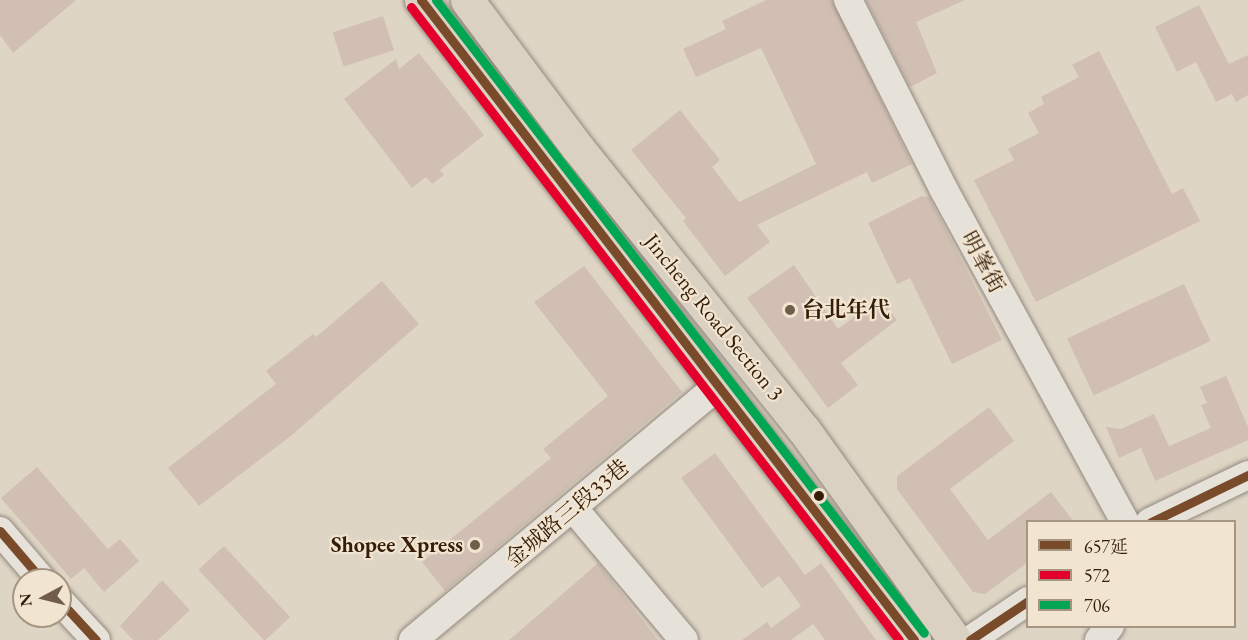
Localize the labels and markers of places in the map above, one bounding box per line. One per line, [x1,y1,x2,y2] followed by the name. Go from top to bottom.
[802,297,890,323] place label: 台北年代
[783,303,797,317] marker: 台北年代
[813,490,825,502] unlabelled marker
[331,532,463,558] place label: Shopee Xpress
[468,538,482,552] marker: Shopee Xpress

